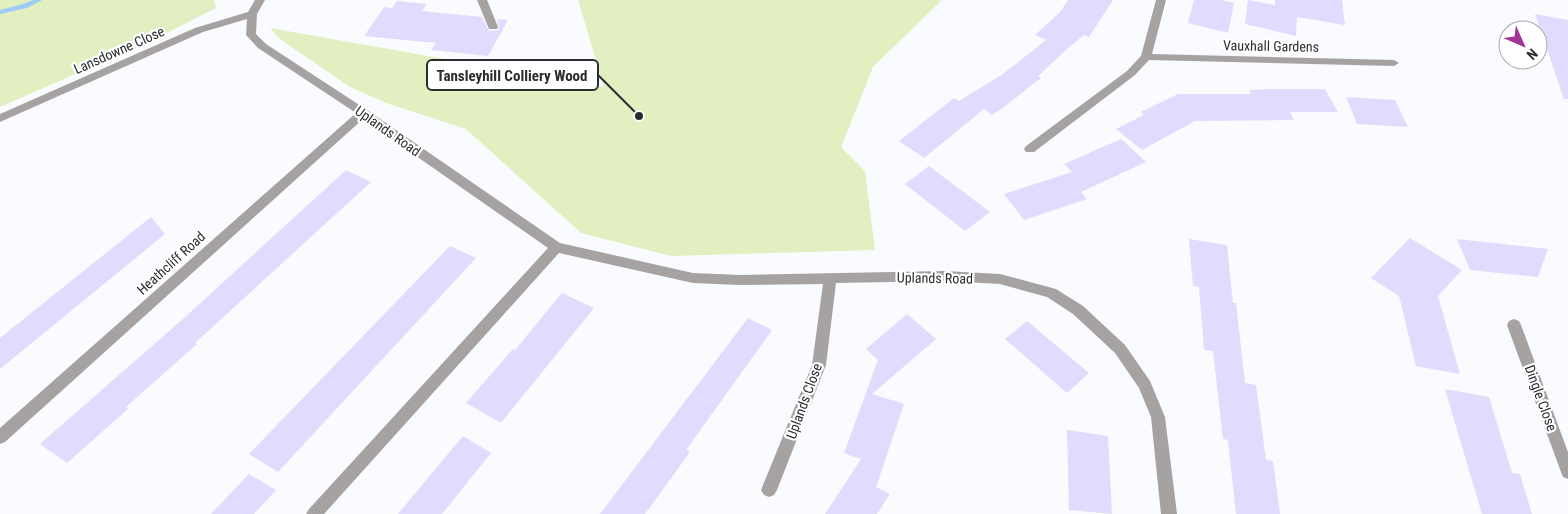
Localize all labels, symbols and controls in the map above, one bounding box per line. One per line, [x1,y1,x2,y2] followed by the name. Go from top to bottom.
[1498,20,1548,70] north arrow
[71,23,167,77] street label: Lansdowne Close
[1223,37,1319,55] street label: Vauxhall Gardens
[1524,46,1541,63] text: N
[427,60,598,90] callout: Tansleyhill Colliery Wood
[436,67,588,85] text: Tansleyhill Colliery Wood
[352,103,424,159] street label: Uplands Road
[134,228,208,298] street label: Heathcliff Road
[897,269,973,287] street label: Uplands Road
[783,361,825,441] street label: Uplands Close
[1522,363,1560,434] street label: Dingle Close

